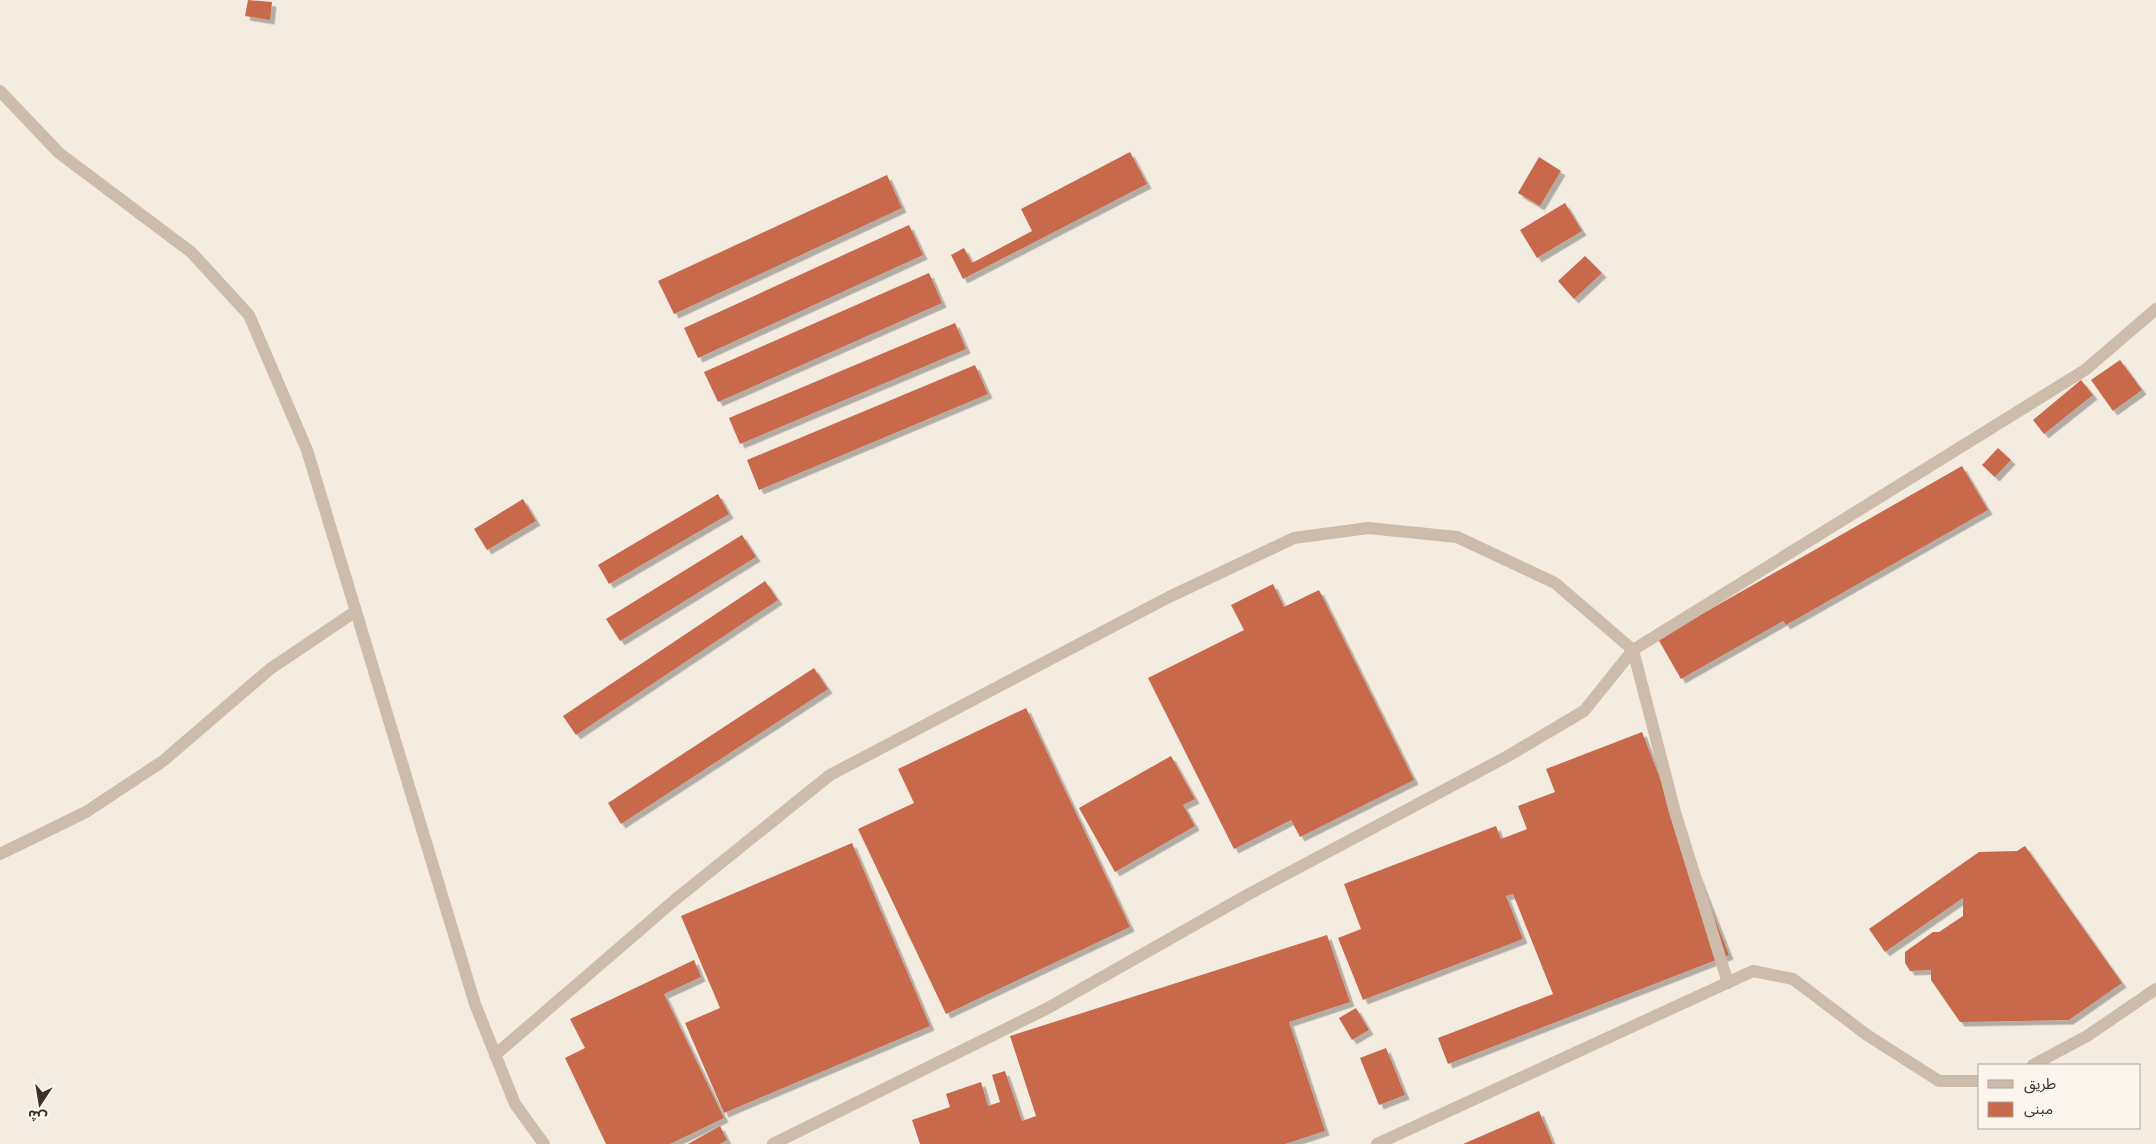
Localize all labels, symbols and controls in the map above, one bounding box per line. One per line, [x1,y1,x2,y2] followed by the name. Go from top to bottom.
[1978,1064,2141,1129] legend
[2024,1074,2056,1094] text: طريق
[15,1079,65,1129] north arrow
[2024,1099,2053,1118] text: مبنى
[26,1107,48,1128] text: ش

